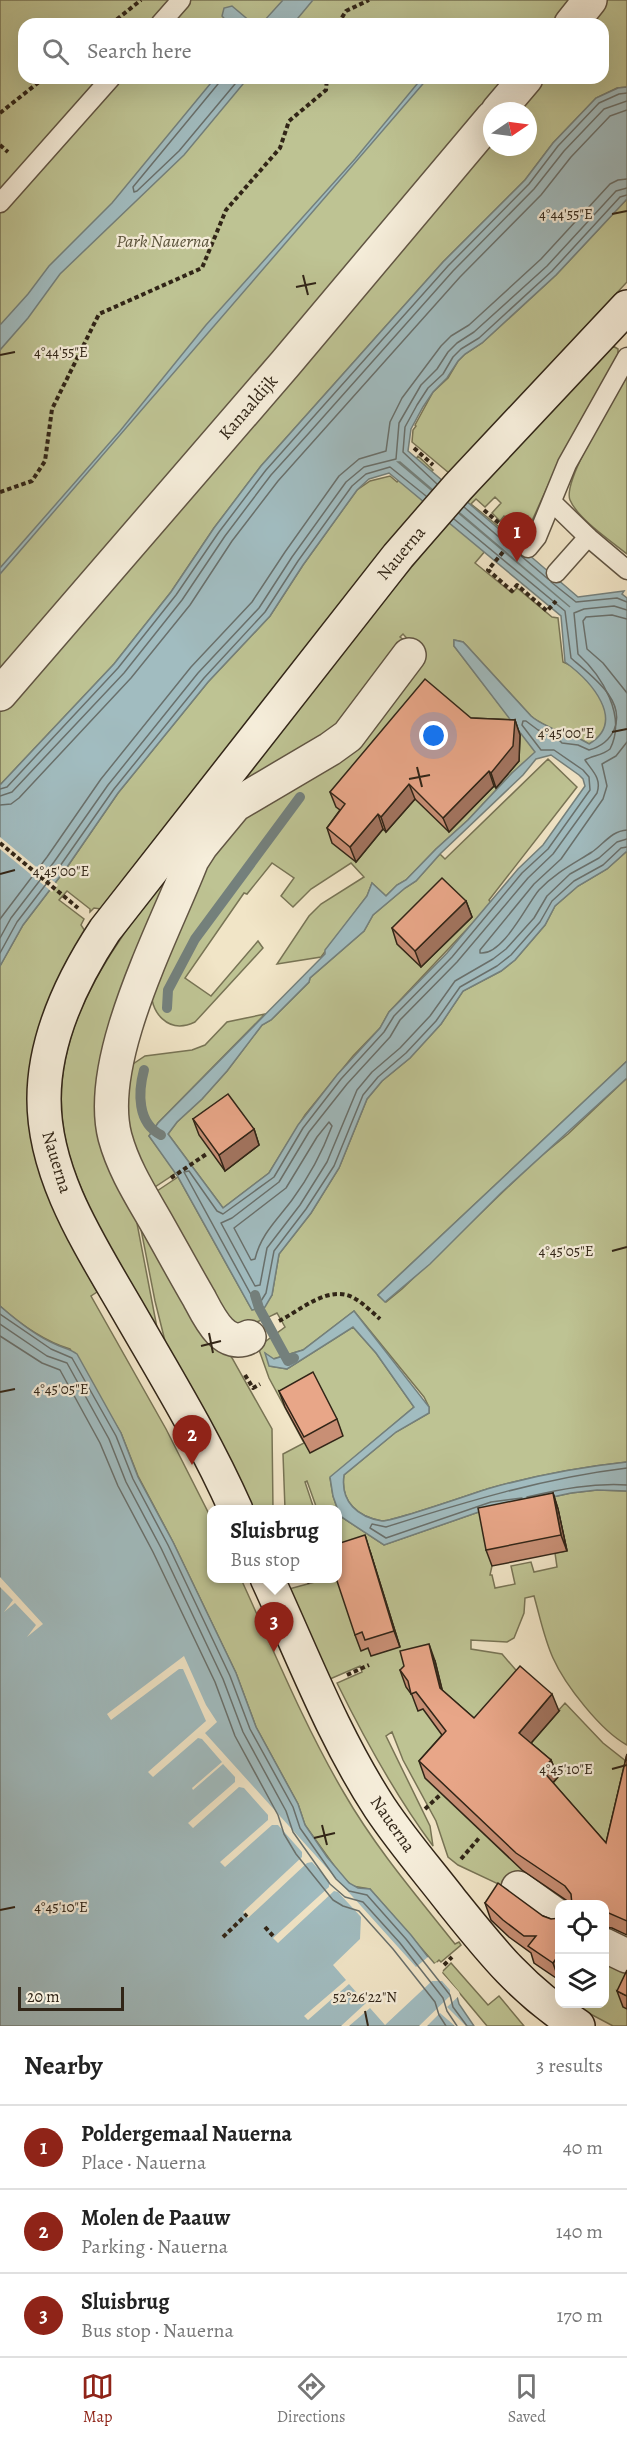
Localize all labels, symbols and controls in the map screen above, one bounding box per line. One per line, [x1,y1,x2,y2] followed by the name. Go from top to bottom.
[18,18,609,84] search box
[39,35,72,68] icon: search
[87,36,192,66] text: Search here
[483,102,537,156] north arrow
[539,204,593,224] text: 4°44'55"E
[116,229,210,253] park label: Park Nauerna
[34,342,88,362] text: 4°44'55"E
[213,369,283,445] street label: Kanaaldijk
[498,512,536,562] pin: 1
[371,520,431,585] street label: Nauerna
[419,721,448,750] your location
[538,723,594,743] text: 4°45'00"E
[33,861,89,881] text: 4°45'00"E
[36,1128,78,1197] street label: Nauerna
[539,1241,594,1261] text: 4°45'05"E
[34,1379,89,1399] text: 4°45'05"E
[172,1416,212,1465] pin: 2
[207,1505,342,1583] popup
[230,1516,319,1546] text: Sluisbrug
[230,1546,300,1573] text: Bus stop
[254,1602,294,1652] pin: 3
[539,1759,593,1779] text: 4°45'10"E
[365,1791,422,1858] street label: Nauerna
[34,1897,88,1917] text: 4°45'10"E
[555,1900,609,2008] map controls
[555,1900,609,1954] button: locate
[555,1954,609,2008] button: layers
[18,1984,124,2012] scale bar
[27,1986,60,2008] text: 20 m
[333,1987,397,2007] text: 52°26'22"N
[24,2048,103,2083] text: Nearby
[536,2052,603,2079] text: 3 results
[81,2119,292,2149] text: Poldergemaal Nauerna
[40,2134,47,2161] text: 1
[563,2134,603,2161] text: 40 m
[81,2149,206,2176] text: Place · Nauerna
[81,2203,230,2233] text: Molen de Paauw
[39,2218,48,2245] text: 2
[556,2218,603,2245] text: 140 m
[81,2233,228,2260] text: Parking · Nauerna
[81,2287,170,2317] text: Sluisbrug
[39,2302,48,2329] text: 3
[557,2302,603,2329] text: 170 m
[81,2317,234,2344] text: Bus stop · Nauerna
[81,2370,114,2428] tab: Map
[277,2370,345,2428] tab: Directions
[508,2370,546,2428] tab: Saved

